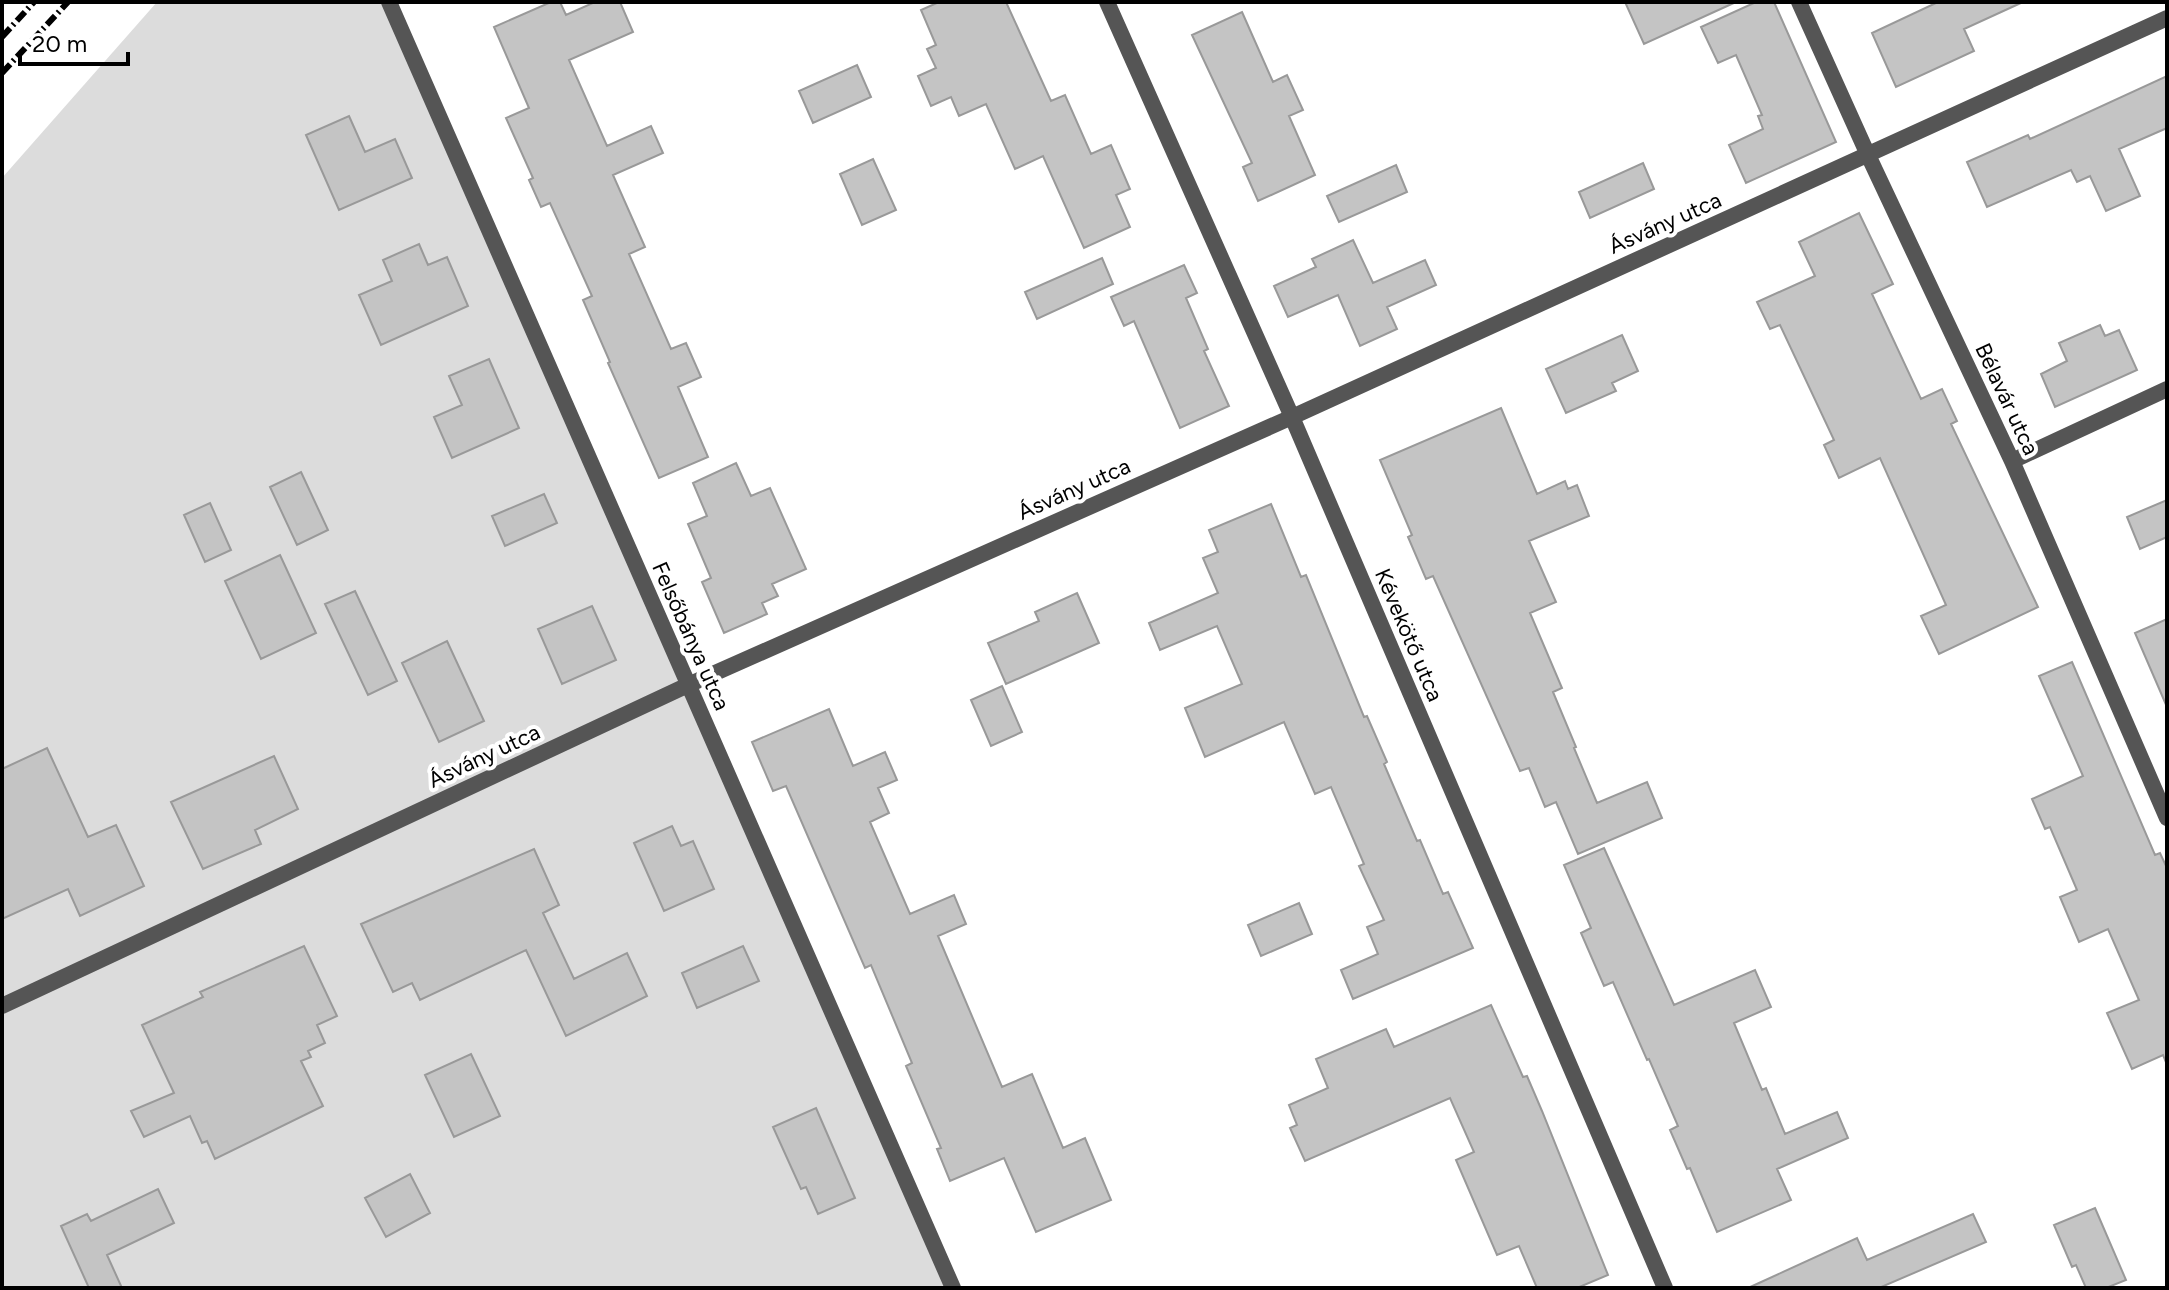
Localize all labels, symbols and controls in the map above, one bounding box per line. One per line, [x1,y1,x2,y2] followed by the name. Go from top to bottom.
[20,16,128,66] scale bar
[32,29,87,58] text: 20 m
[1605,186,1725,260] street label: Ásvány utca
[1969,339,2045,459] street label: Bélavár utca
[1014,452,1134,526] street label: Ásvány utca
[646,558,736,714] street label: Felsőbánya utca
[1369,565,1449,705] street label: Kévekötő utca
[424,718,544,794] street label: Ásvány utca

